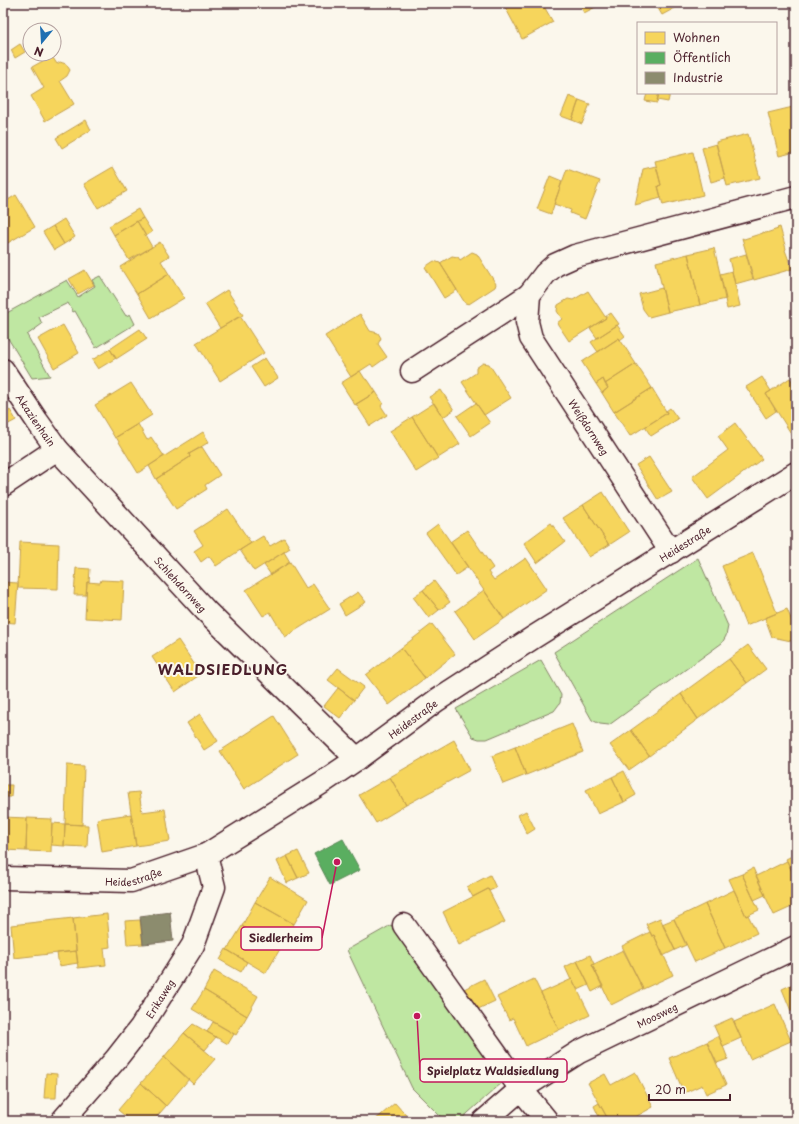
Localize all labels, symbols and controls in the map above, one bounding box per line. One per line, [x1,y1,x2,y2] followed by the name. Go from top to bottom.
[22,22,62,62] north arrow
[637,22,777,94] legend
[673,28,720,46] text: Wohnen
[32,42,46,61] text: N
[673,48,731,66] text: Öffentlich
[673,68,723,86] text: Industrie
[13,391,60,449] street label: Akazienhain
[565,396,613,458] street label: Weißdornweg
[656,521,713,564] street label: Heidestraße
[152,553,211,615] street label: Schlehdornweg
[158,659,288,680] district label: WALDSIEDLUNG
[384,695,440,741] street label: Heidestraße
[105,863,164,889] street label: Heidestraße
[241,927,322,950] callout: Siedlerheim
[249,929,313,946] text: Siedlerheim
[141,976,177,1021] street label: Erikaweg
[634,998,680,1031] street label: Moosweg
[420,1059,567,1082] callout: Spielplatz Waldsiedlung
[427,1062,559,1079] text: Spielplatz Waldsiedlung
[649,1076,730,1102] scale bar
[655,1080,686,1098] text: 20 m

